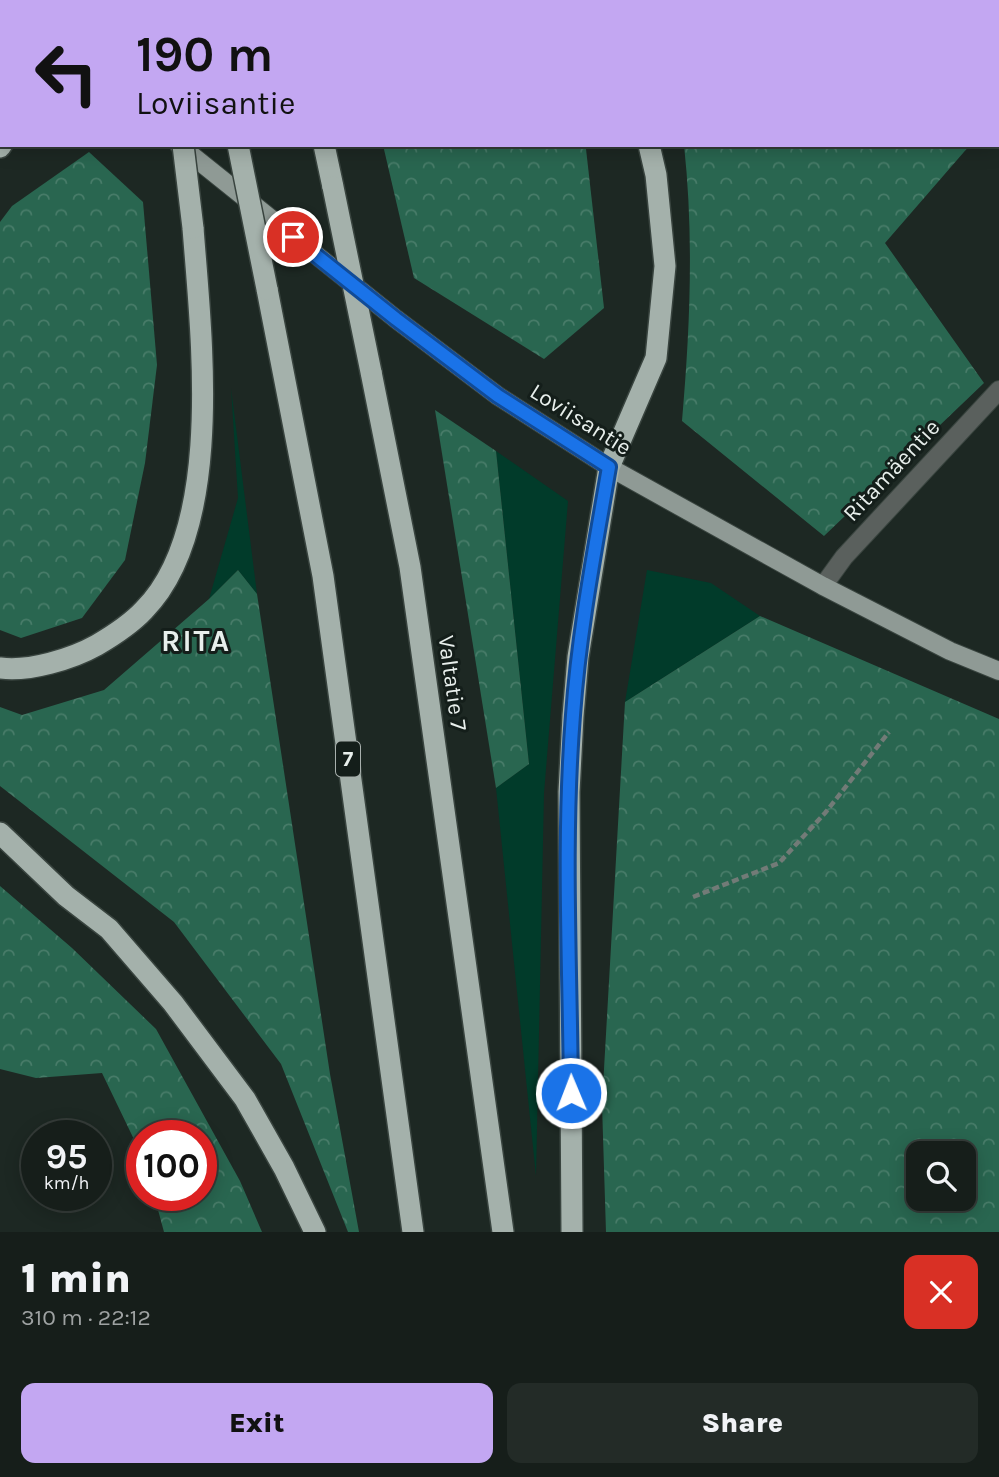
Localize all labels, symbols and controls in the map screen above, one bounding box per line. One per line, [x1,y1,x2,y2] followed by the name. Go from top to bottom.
[136,26,273,83] text: 190 m
[21,28,112,119] icon: left
[136,85,295,122] text: Loviisantie
[263,207,323,267] pin
[274,218,312,256] icon: arrive
[525,378,636,461] street label: Loviisantie
[837,414,945,527] street label: Ritamäentie
[161,623,231,659] district label: RITA
[432,634,473,733] street label: Valtatie 7
[336,742,360,776] road number: 7
[534,1056,608,1130] position arrow
[126,1120,217,1211] speed limit sign: 100
[46,1136,87,1177] text: 95
[906,1141,976,1211] map controls
[906,1141,976,1211] button: search
[44,1172,89,1194] text: km/h
[21,1253,131,1303] text: 1 min
[904,1255,978,1329] button: close
[21,1304,151,1331] text: 310 m · 22:12
[21,1383,493,1463] button: Exit
[507,1383,978,1463] button: Share

